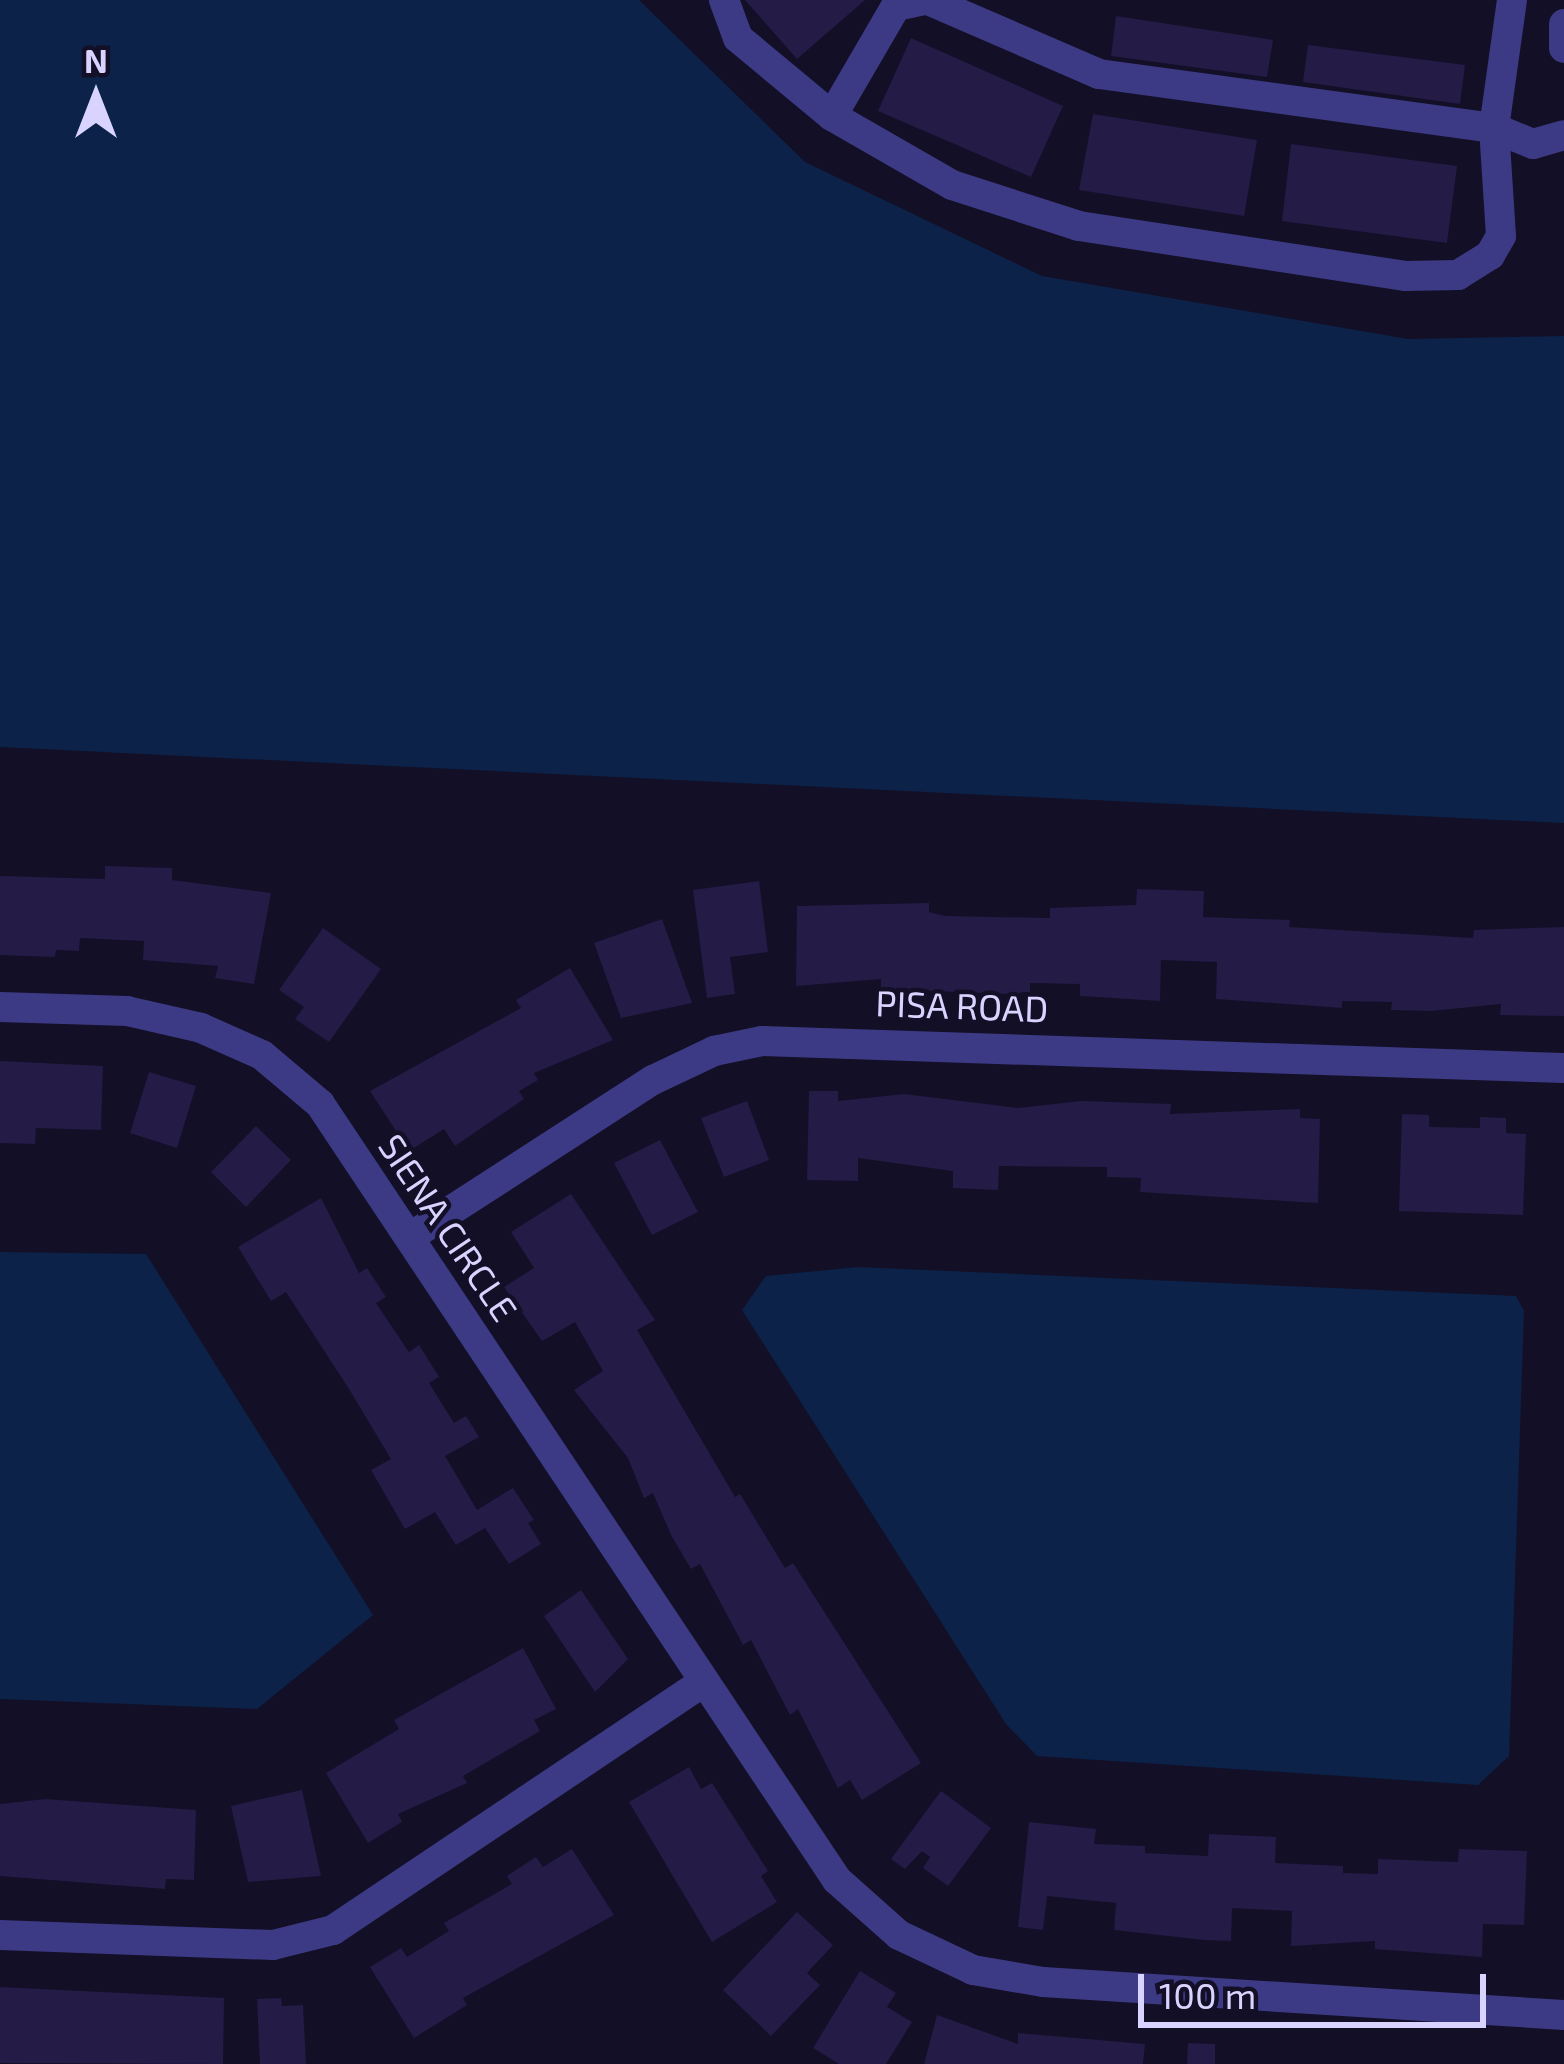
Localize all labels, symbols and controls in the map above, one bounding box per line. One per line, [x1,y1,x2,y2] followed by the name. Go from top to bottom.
[36,36,156,156] north arrow
[84,40,108,80] text: N
[874,980,1050,1030] street label: PISA ROAD
[370,1125,528,1329] street label: SIENA CIRCLE
[1144,1950,1492,2024] scale bar
[1159,1973,1256,2016] text: 100 m

